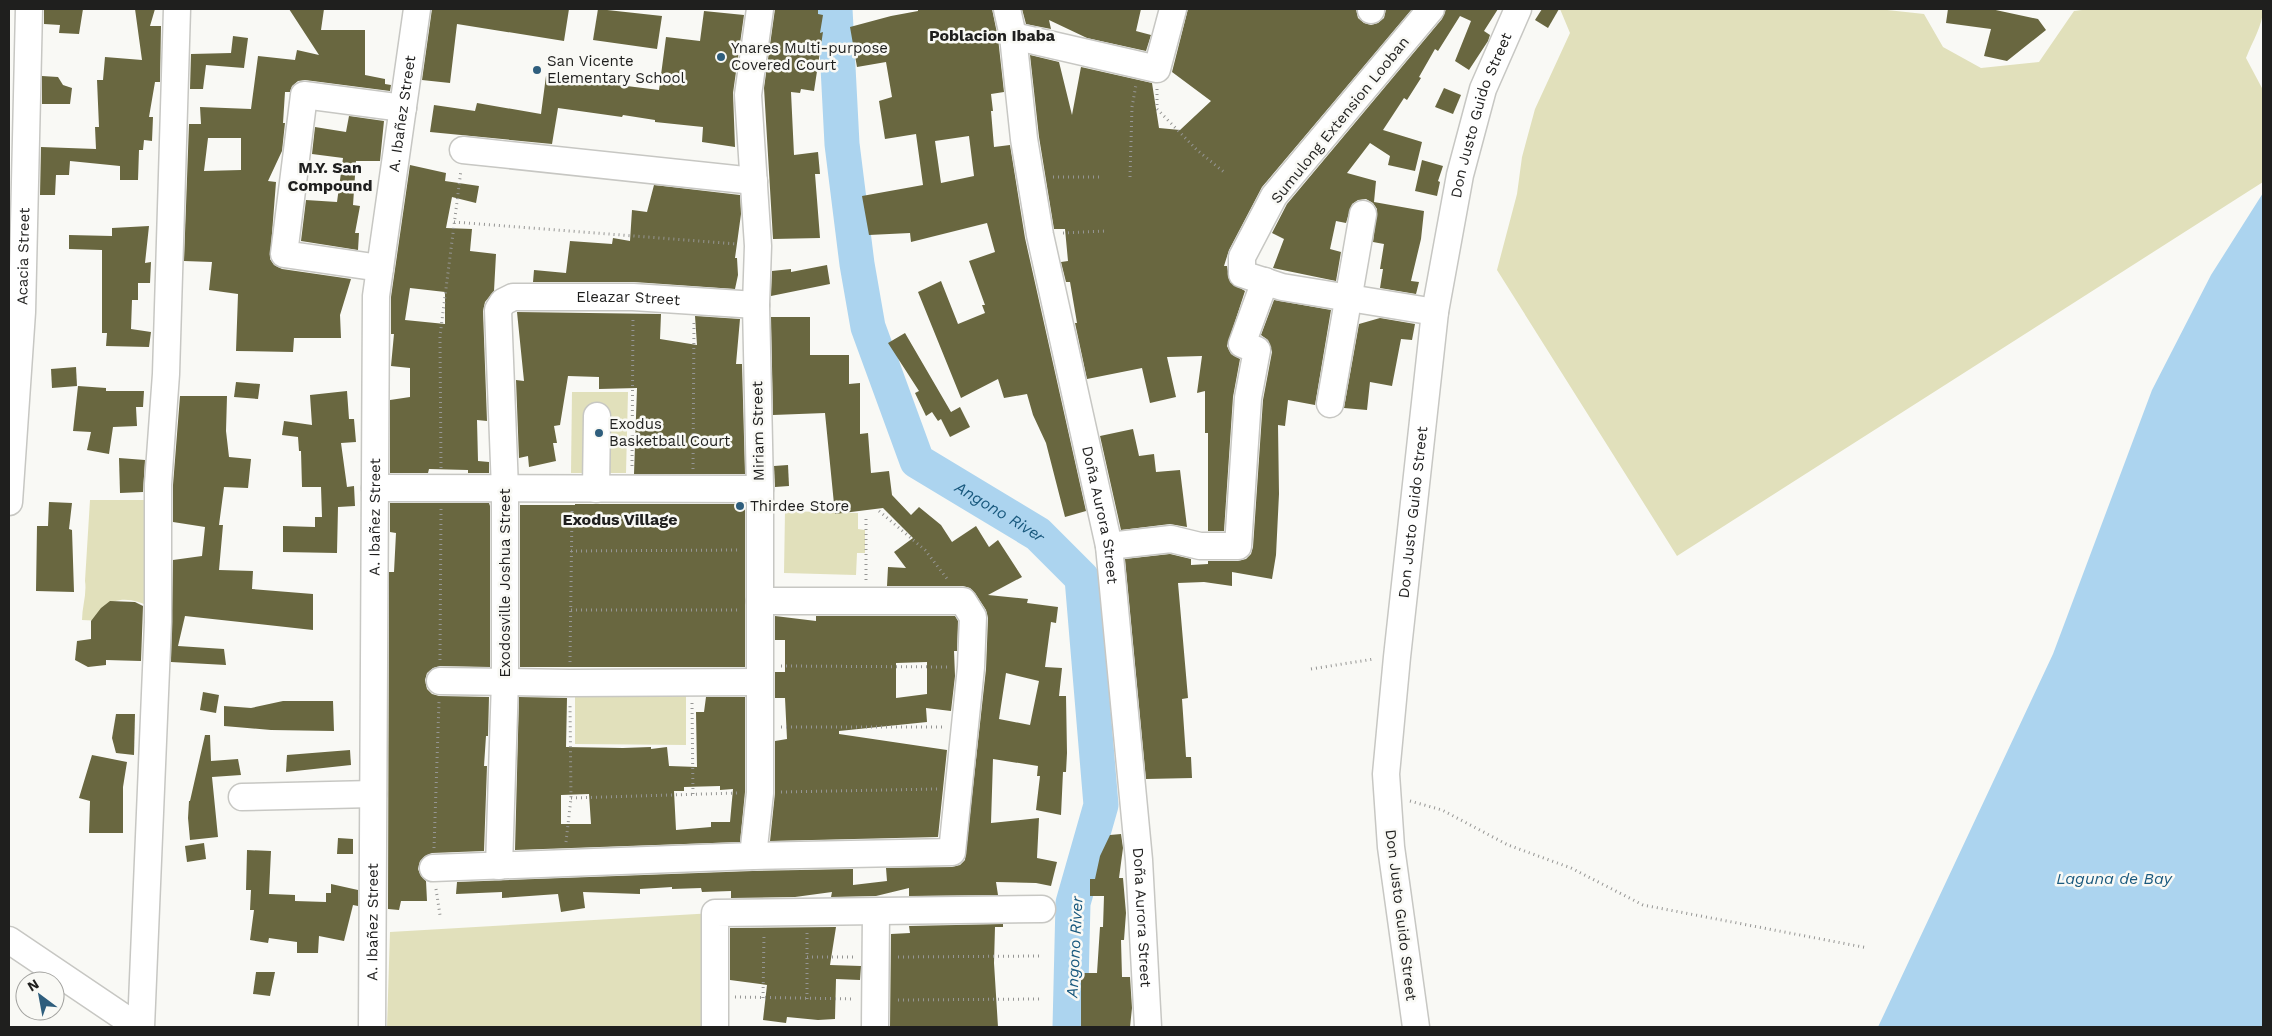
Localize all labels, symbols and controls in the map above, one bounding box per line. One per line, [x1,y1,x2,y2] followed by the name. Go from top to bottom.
[929,26,1056,45] district label: Poblacion Ibaba
[1447,29,1516,199] street label: Don Justo Guido Street
[1267,33,1413,207] street label: Sumulong Extension Looban
[731,39,888,74] place label: Ynares Multi-purpose Covered Court
[715,51,727,63] marker: Ynares Multi-purpose Covered Court
[547,52,686,87] place label: San Vicente Elementary School
[385,54,419,173] street label: A. Ibañez Street
[531,64,543,76] marker: San Vicente Elementary School
[287,158,373,195] district label: M.Y. San Compound
[13,207,33,305] street label: Acacia Street
[576,288,681,309] street label: Eleazar Street
[748,380,768,481] street label: Miriam Street
[609,415,731,450] place label: Exodus Basketball Court
[1395,425,1431,599] street label: Don Justo Guido Street
[593,427,605,439] marker: Exodus Basketball Court
[1078,444,1122,585] street label: Doña Aurora Street
[365,457,384,576] street label: A. Ibañez Street
[951,477,1050,546] water label: Angono River
[496,488,514,678] street label: Exodosville Joshua Street
[750,497,849,515] place label: Thirdee Store
[734,500,746,512] marker: Thirdee Store
[562,510,678,529] district label: Exodus Village
[1382,828,1421,1002] street label: Don Justo Guido Street
[1129,847,1155,989] street label: Doña Aurora Street
[363,862,382,981] street label: A. Ibañez Street
[2056,869,2173,888] water label: Laguna de Bay
[1062,895,1087,999] water label: Angono River
[15,971,65,1021] north arrow
[24,975,42,995] text: N

